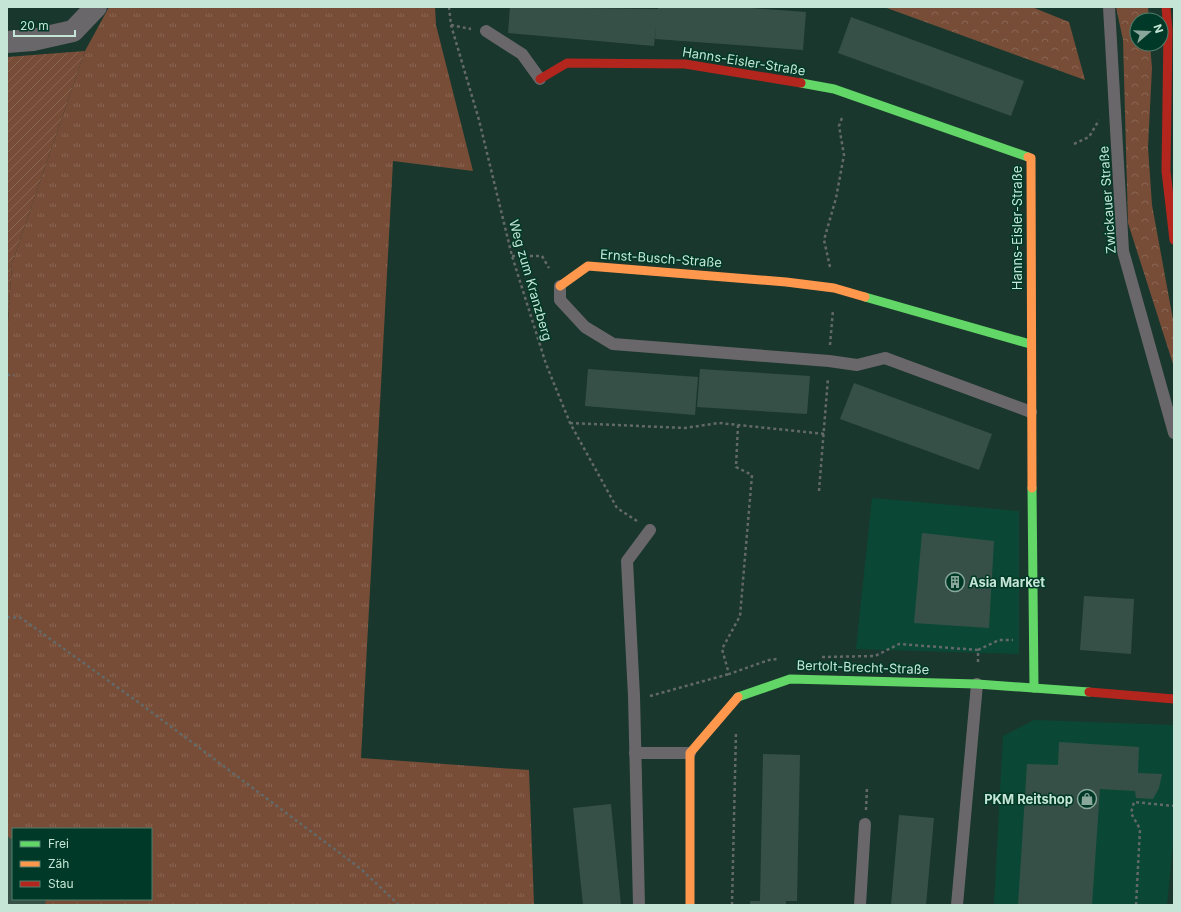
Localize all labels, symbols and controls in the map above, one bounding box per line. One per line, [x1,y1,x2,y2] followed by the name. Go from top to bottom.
[14,12,75,38] scale bar
[1129,12,1169,52] north arrow
[20,18,49,33] text: 20 m
[1150,22,1166,35] text: N
[681,43,807,79] street label: Hanns-Eisler-Straße
[1095,146,1119,254] street label: Zwickauer Straße
[1009,166,1025,290] street label: Hanns-Eisler-Straße
[506,218,556,342] street label: Weg zum Kranzberg
[600,246,722,270] street label: Ernst-Busch-Straße
[944,571,966,593] building icon: Asia Market
[969,574,1045,590] place label: Asia Market
[796,657,930,677] street label: Bertolt-Brecht-Straße
[1076,788,1098,810] shop icon: PKM Reitshop
[984,791,1073,807] place label: PKM Reitshop
[12,828,152,900] legend
[48,836,69,851] text: Frei
[48,856,69,871] text: Zäh
[48,876,74,891] text: Stau

